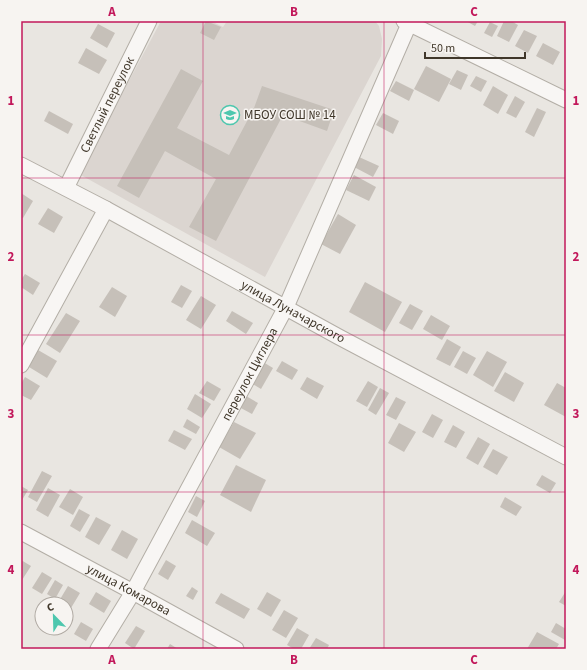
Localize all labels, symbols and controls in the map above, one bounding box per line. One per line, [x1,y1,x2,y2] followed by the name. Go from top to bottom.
[107,3,116,21] text: A
[290,3,298,21] text: B
[470,3,478,21] text: C
[425,34,525,60] scale bar
[431,40,455,57] text: 50 m
[76,53,139,156] street label: Светлый переулок
[8,92,15,110] text: 1
[573,92,580,110] text: 1
[219,104,241,126] school or university icon: МБОУ СОШ № 14
[244,106,336,124] place label: МБОУ СОШ № 14
[8,248,15,266] text: 2
[573,248,580,266] text: 2
[238,276,348,348] street label: улица Луначарского
[217,324,282,424] street label: переулок Циглера
[8,405,15,423] text: 3
[573,405,580,423] text: 3
[83,560,174,620] street label: улица Комарова
[8,561,15,579] text: 4
[573,561,580,579] text: 4
[34,596,74,636] north arrow
[44,599,57,615] text: С
[107,651,116,669] text: A
[290,651,298,669] text: B
[470,651,478,669] text: C

